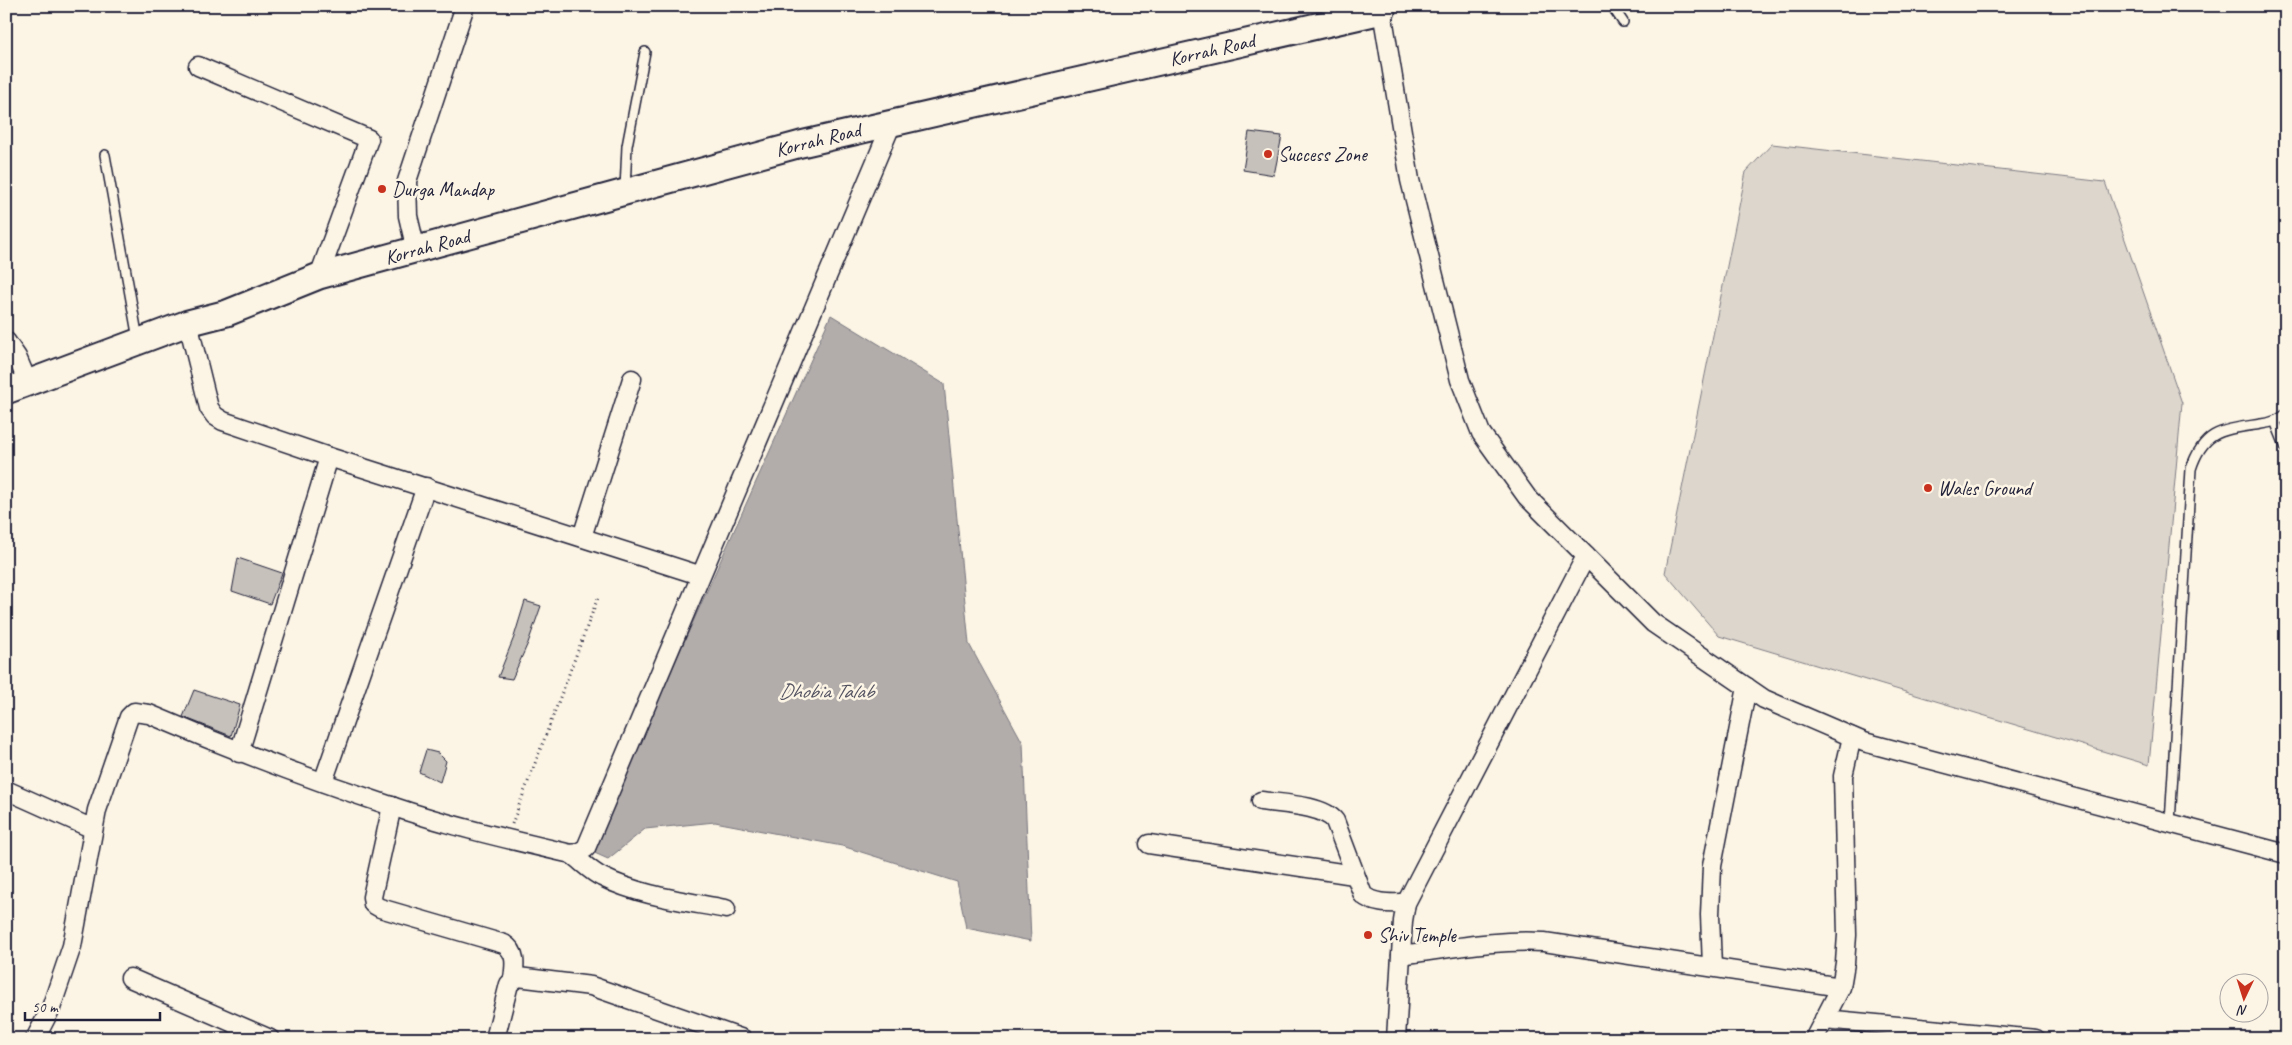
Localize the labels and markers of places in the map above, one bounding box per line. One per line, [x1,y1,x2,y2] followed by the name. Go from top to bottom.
[1278,142,1368,167] place label: Success Zone
[1262,148,1274,160] marker: Success Zone
[392,177,495,202] place label: Durga Mandap
[376,183,388,195] marker: Durga Mandap
[1938,476,2034,501] place label: Wales Ground
[1922,482,1934,494] marker: Wales Ground
[1378,923,1457,948] place label: Shiv Temple
[1362,929,1374,941] marker: Shiv Temple

